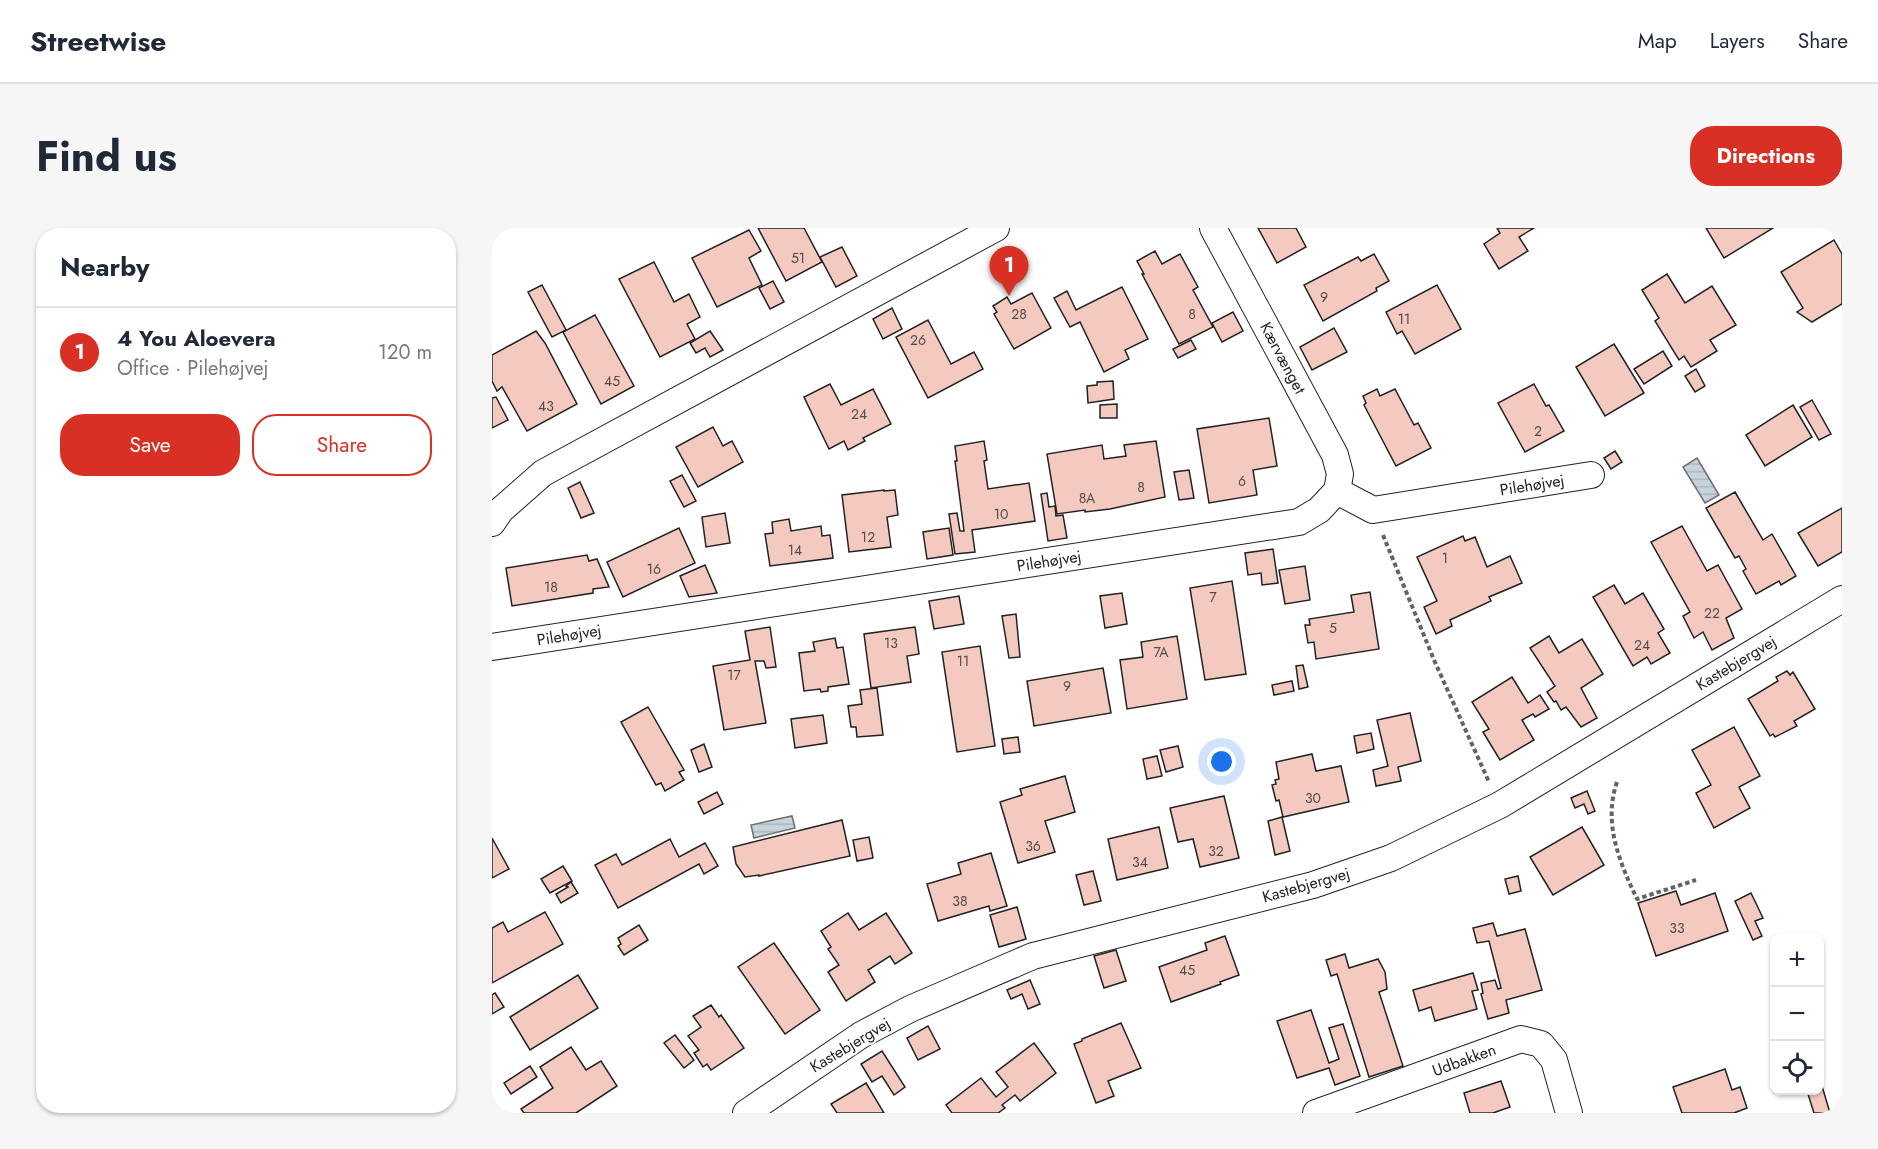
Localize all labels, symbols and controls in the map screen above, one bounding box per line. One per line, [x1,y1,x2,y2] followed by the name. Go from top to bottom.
[30,21,166,62] text: Streetwise
[1638,26,1677,56] text: Map
[1710,26,1765,56] text: Layers
[1798,26,1848,56] text: Share
[36,126,177,187] text: Find us
[1690,126,1842,186] button: Directions
[990,247,1028,296] pin: 1
[60,248,149,286] text: Nearby
[791,248,805,268] house number: 51
[1320,287,1328,307] house number: 9
[1011,304,1027,324] house number: 28
[1188,304,1196,324] house number: 8
[1398,309,1410,329] house number: 11
[1255,318,1312,398] street label: Kærvænget
[117,322,276,354] text: 4 You Aloevera
[910,330,926,350] house number: 26
[74,338,85,367] text: 1
[378,338,432,367] text: 120 m
[117,354,269,383] text: Office · Pilehøjvej
[604,371,620,391] house number: 45
[538,396,554,416] house number: 43
[851,404,867,424] house number: 24
[60,414,240,476] button: Save
[252,414,432,476] button: Share
[1534,421,1542,441] house number: 2
[1498,469,1566,501] street label: Pilehøjvej
[1238,471,1246,491] house number: 6
[1137,477,1145,497] house number: 8
[1079,488,1096,508] house number: 8A
[994,504,1008,524] house number: 10
[861,527,875,547] house number: 12
[788,540,802,560] house number: 14
[1015,545,1083,577] street label: Pilehøjvej
[1442,548,1448,568] house number: 1
[647,559,661,579] house number: 16
[544,577,558,597] house number: 18
[1209,587,1217,607] house number: 7
[1704,603,1720,623] house number: 22
[1329,618,1337,638] house number: 5
[535,619,603,651] street label: Pilehøjvej
[1691,630,1781,696] street label: Kastebjergvej
[884,633,898,653] house number: 13
[1634,635,1650,655] house number: 24
[1153,642,1169,662] house number: 7A
[957,651,969,671] house number: 11
[727,665,741,685] house number: 17
[1063,676,1071,696] house number: 9
[1207,747,1236,776] your location
[1305,788,1321,808] house number: 30
[1025,836,1041,856] house number: 36
[1208,841,1224,861] house number: 32
[1132,852,1148,872] house number: 34
[1260,862,1352,908] street label: Kastebjergvej
[952,891,968,911] house number: 38
[1669,918,1685,938] house number: 33
[1770,933,1824,1095] map controls
[1770,933,1824,987] button: +
[1179,960,1195,980] house number: 45
[1770,987,1824,1041] button: −
[805,1012,895,1078] street label: Kastebjergvej
[1429,1038,1499,1082] street label: Udbakken
[1770,1041,1824,1095] button: locate

